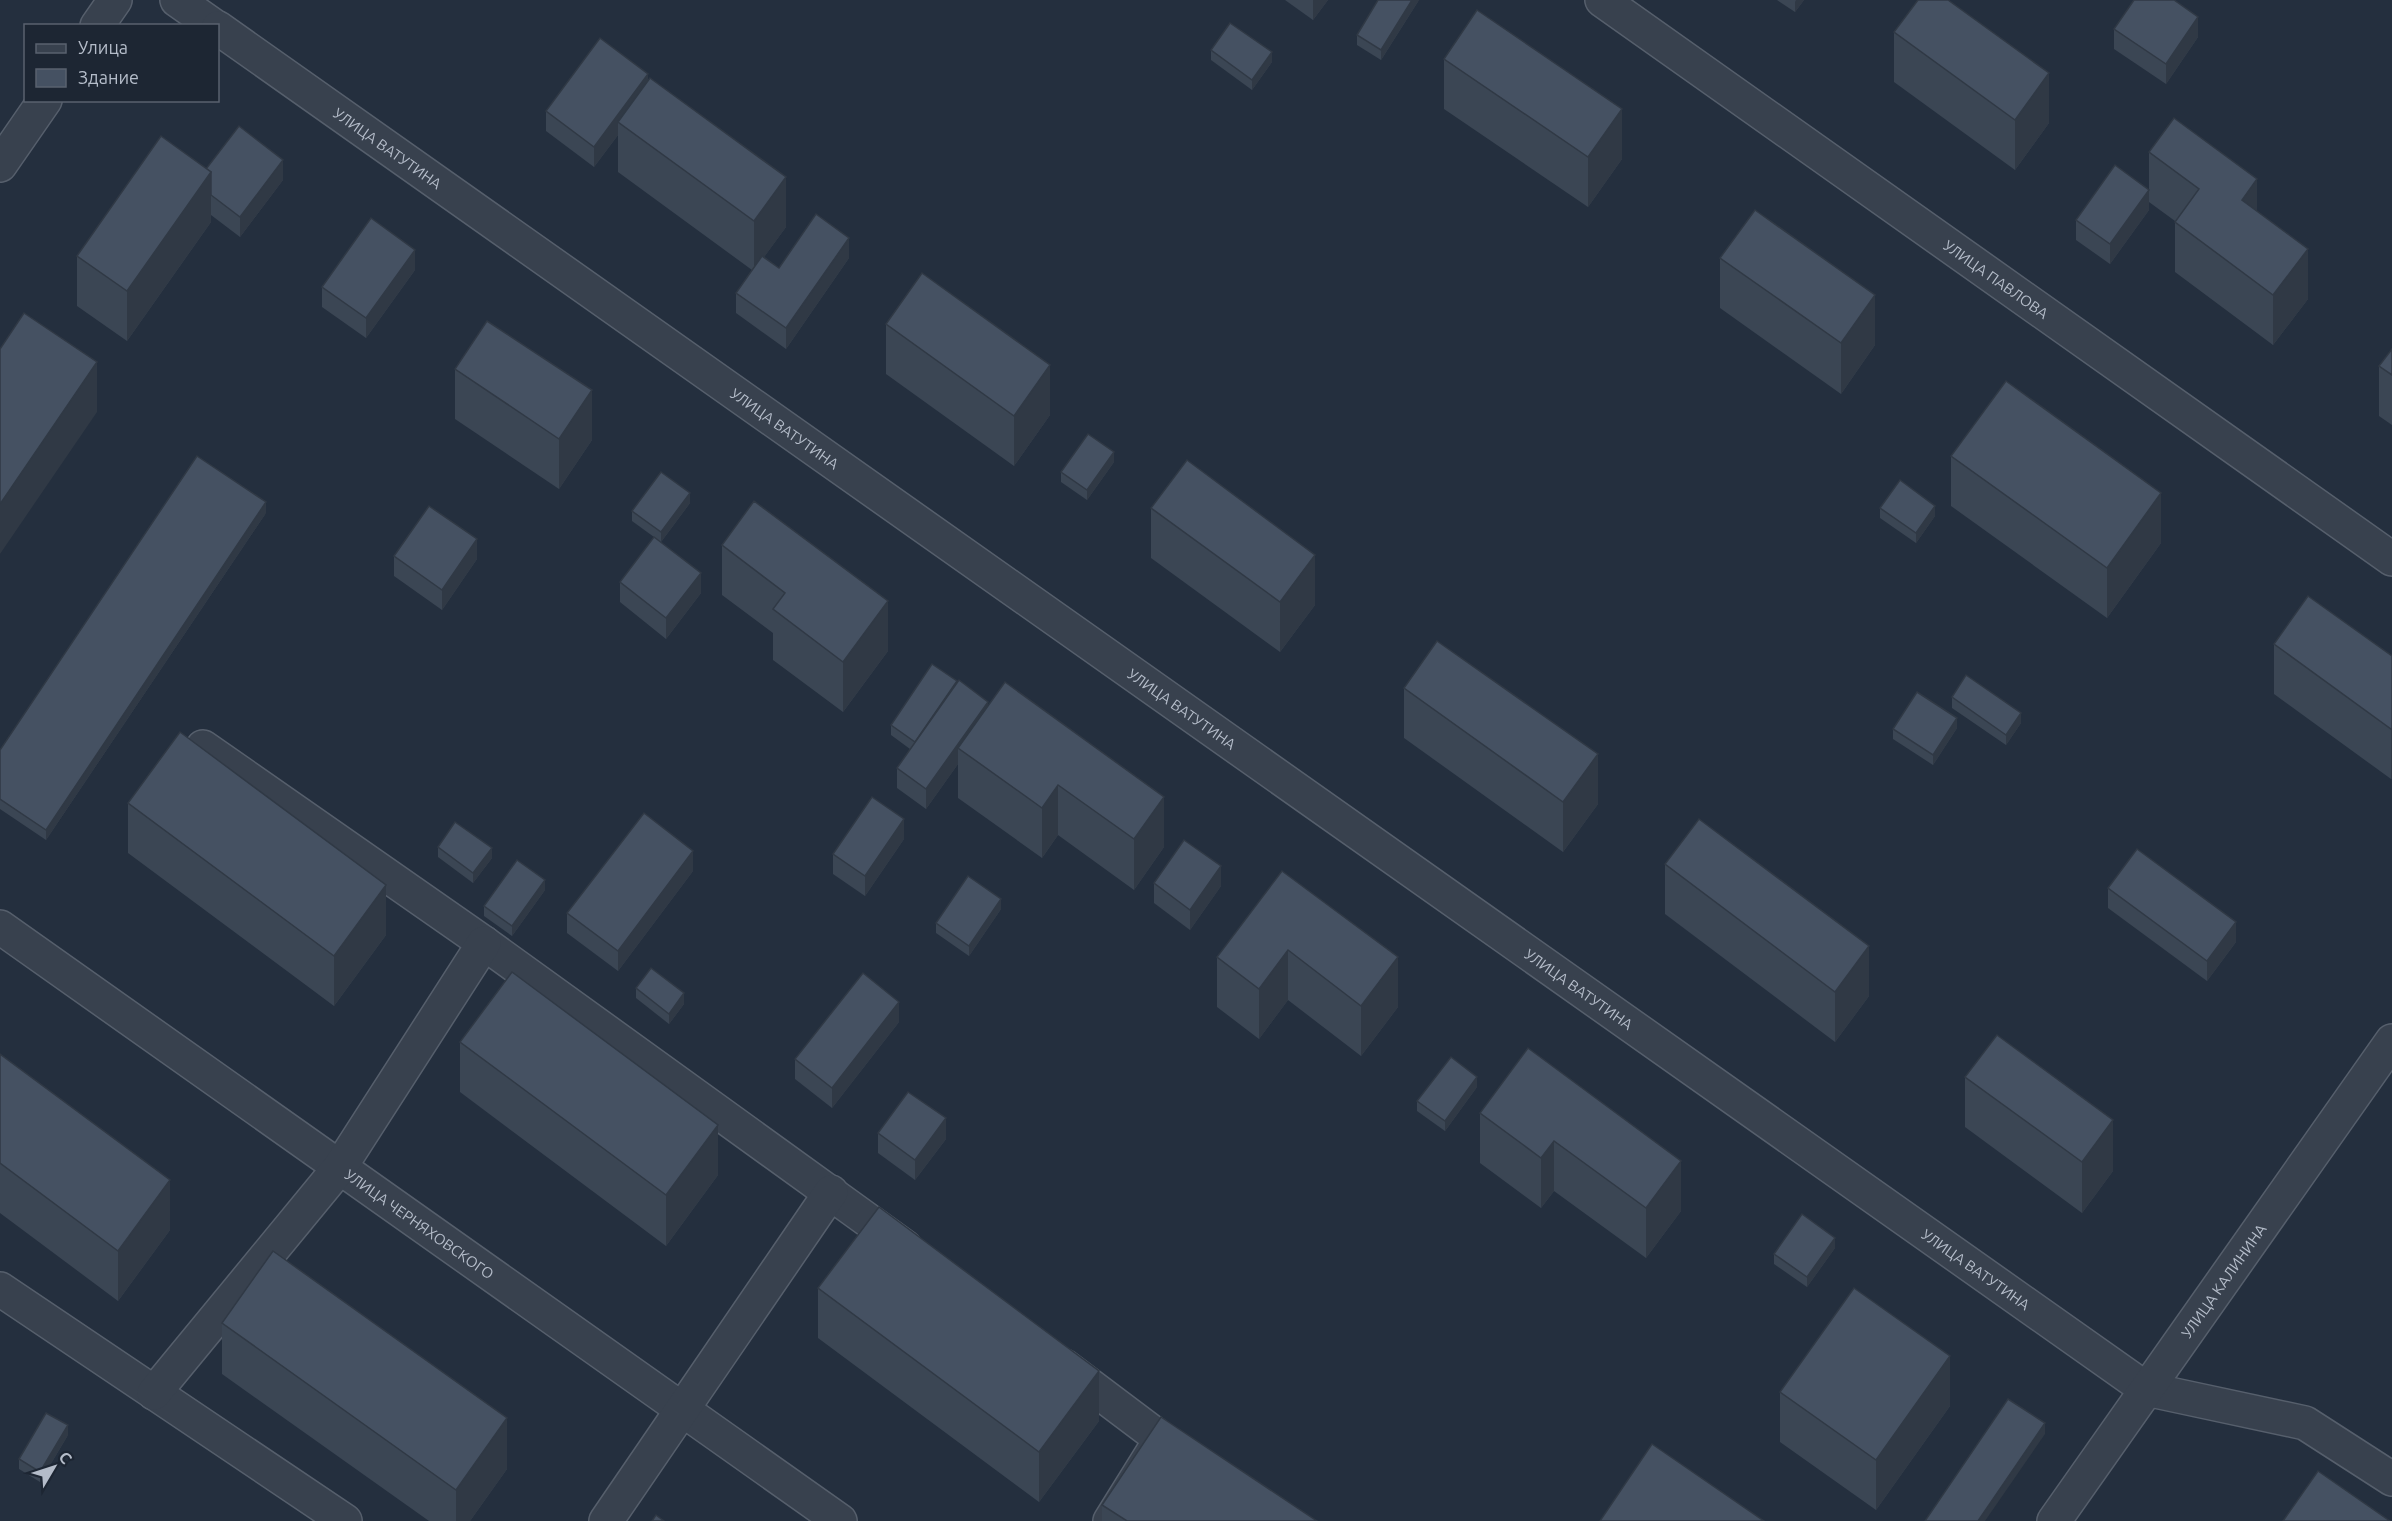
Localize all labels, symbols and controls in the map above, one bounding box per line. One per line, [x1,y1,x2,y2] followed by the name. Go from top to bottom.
[24,24,219,102] legend
[78,37,128,57] text: Улица
[78,67,139,87] text: Здание
[331,104,445,192] street label: УЛИЦА ВАТУТИНА
[1941,236,2052,322] street label: УЛИЦА ПАВЛОВА
[728,384,842,472] street label: УЛИЦА ВАТУТИНА
[1125,665,1239,753] street label: УЛИЦА ВАТУТИНА
[1522,945,1637,1033] street label: УЛИЦА ВАТУТИНА
[342,1165,497,1282] street label: УЛИЦА ЧЕРНЯХОВСКОГО
[2177,1220,2269,1341] street label: УЛИЦА КАЛИНИНА
[1919,1225,2034,1313] street label: УЛИЦА ВАТУТИНА
[24,1437,84,1497] north arrow
[55,1448,76,1467] text: С

